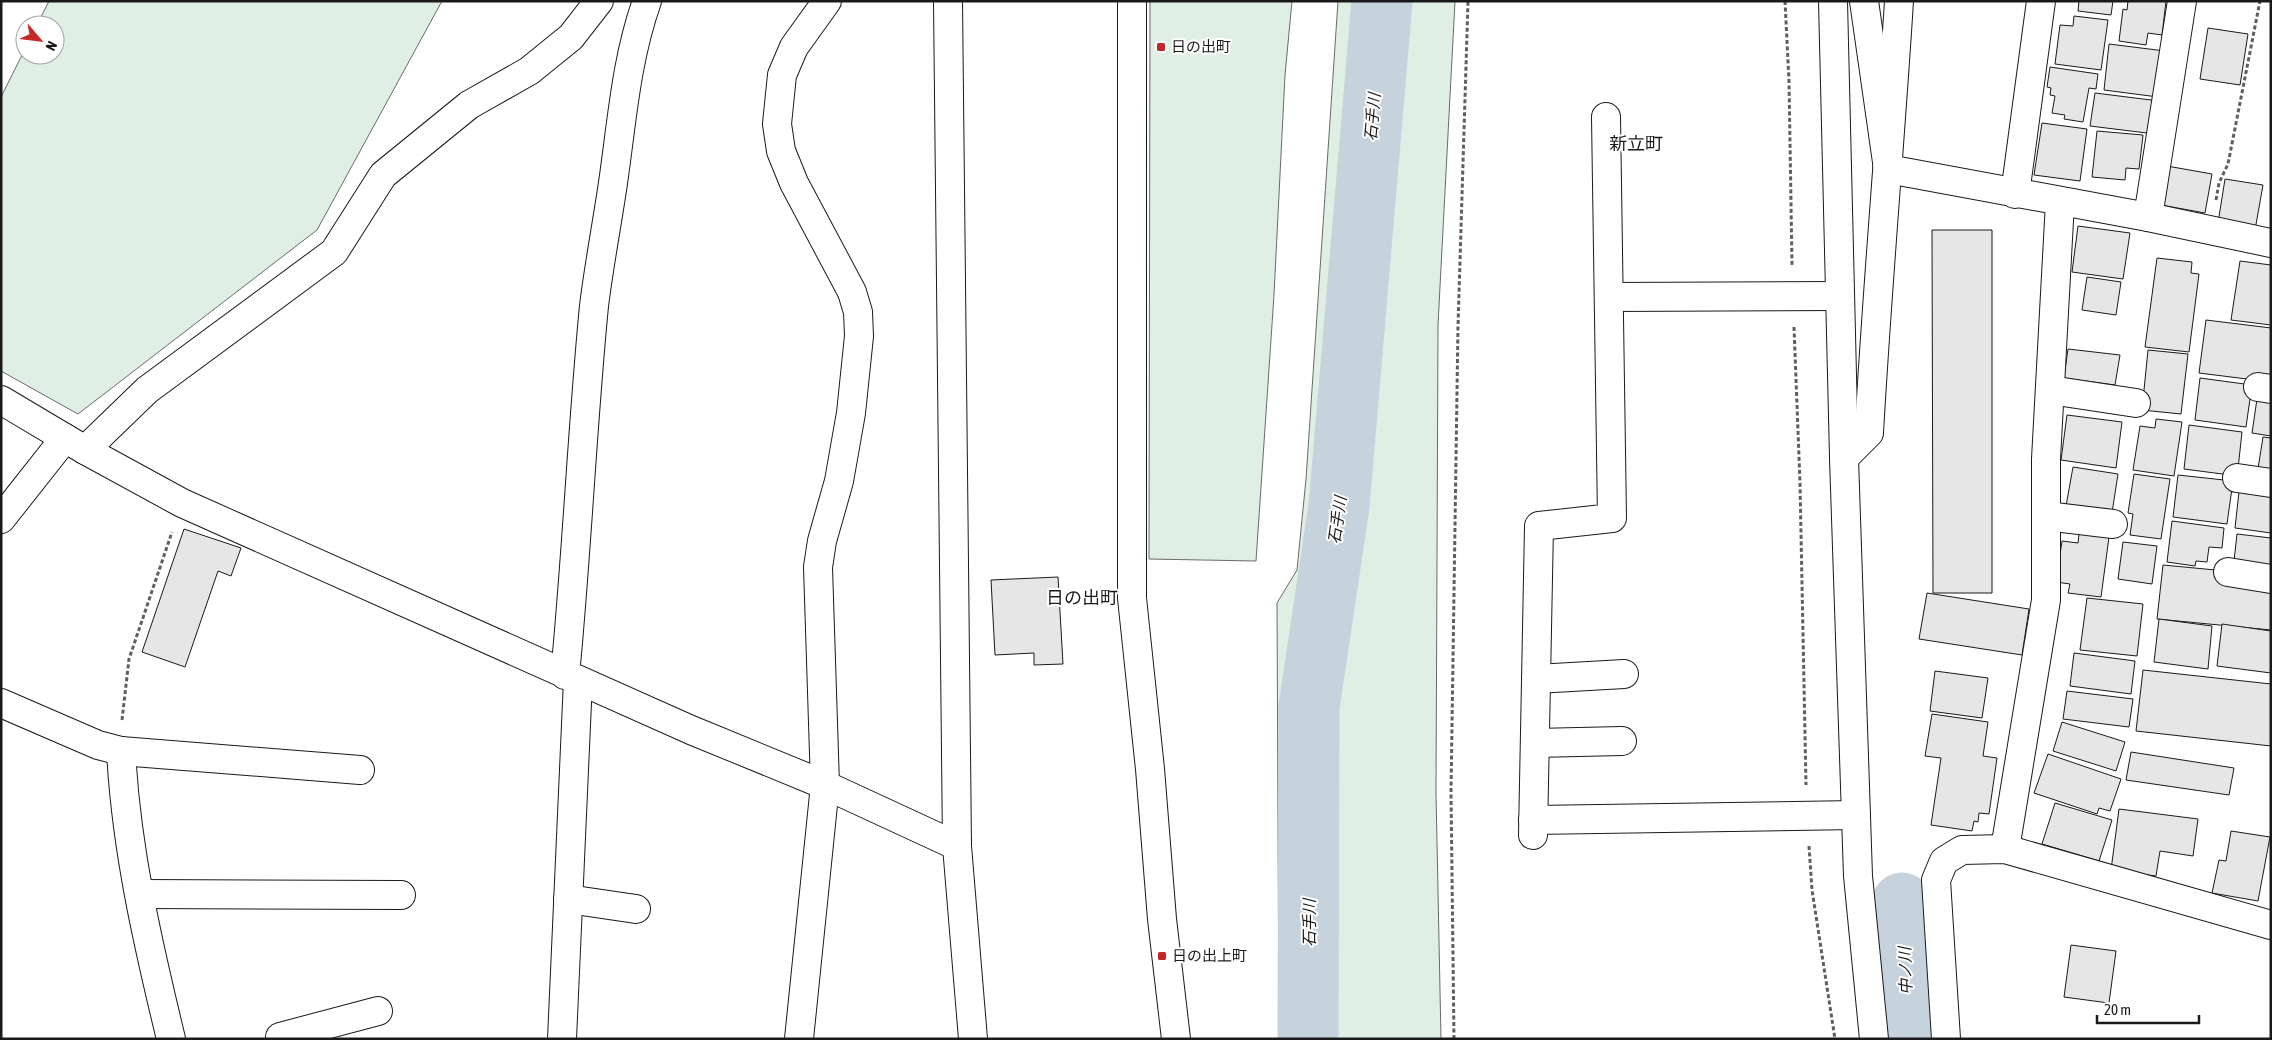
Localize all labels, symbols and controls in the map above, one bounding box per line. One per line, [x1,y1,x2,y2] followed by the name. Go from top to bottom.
[15,15,65,65] north arrow
[1171,38,1231,55] place label: 日の出町
[42,39,60,54] text: N
[1155,41,1167,53] marker: 日の出町
[1361,90,1383,142] water label: 石手川
[1609,133,1663,154] district label: 新立町
[1325,493,1350,545] water label: 石手川
[1046,587,1118,608] district label: 日の出町
[1300,897,1318,947] water label: 石手川
[1895,945,1915,995] water label: 中ノ川
[1172,947,1247,964] place label: 日の出上町
[1156,950,1168,962] marker: 日の出上町
[2097,992,2200,1024] scale bar
[2104,1001,2131,1018] text: 20 m

